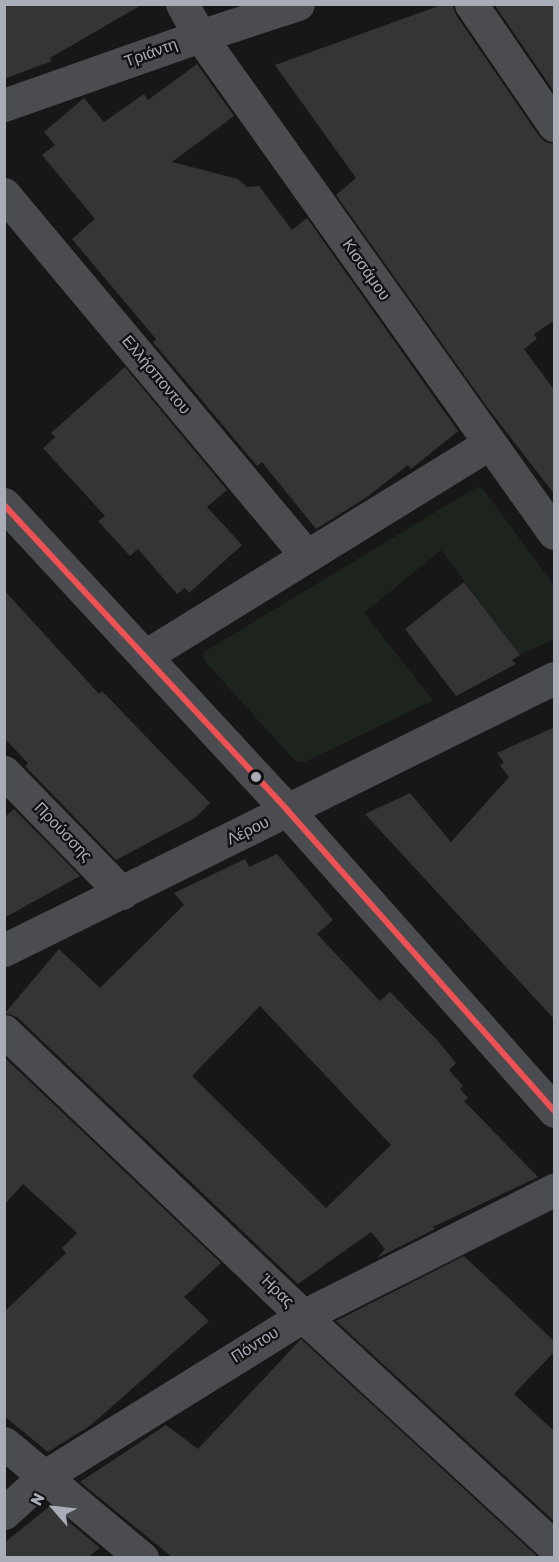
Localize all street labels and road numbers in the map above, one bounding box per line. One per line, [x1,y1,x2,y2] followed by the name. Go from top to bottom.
[122,35,180,71] street label: Τριάντη
[338,236,394,304] street label: Κισσάμου
[118,332,194,418] street label: Ελλήσποντου
[30,798,96,866] street label: Προύσσης
[224,813,272,849] street label: Λέρου
[256,1270,298,1312] street label: Ήρας
[228,1323,282,1367] street label: Πόντου

